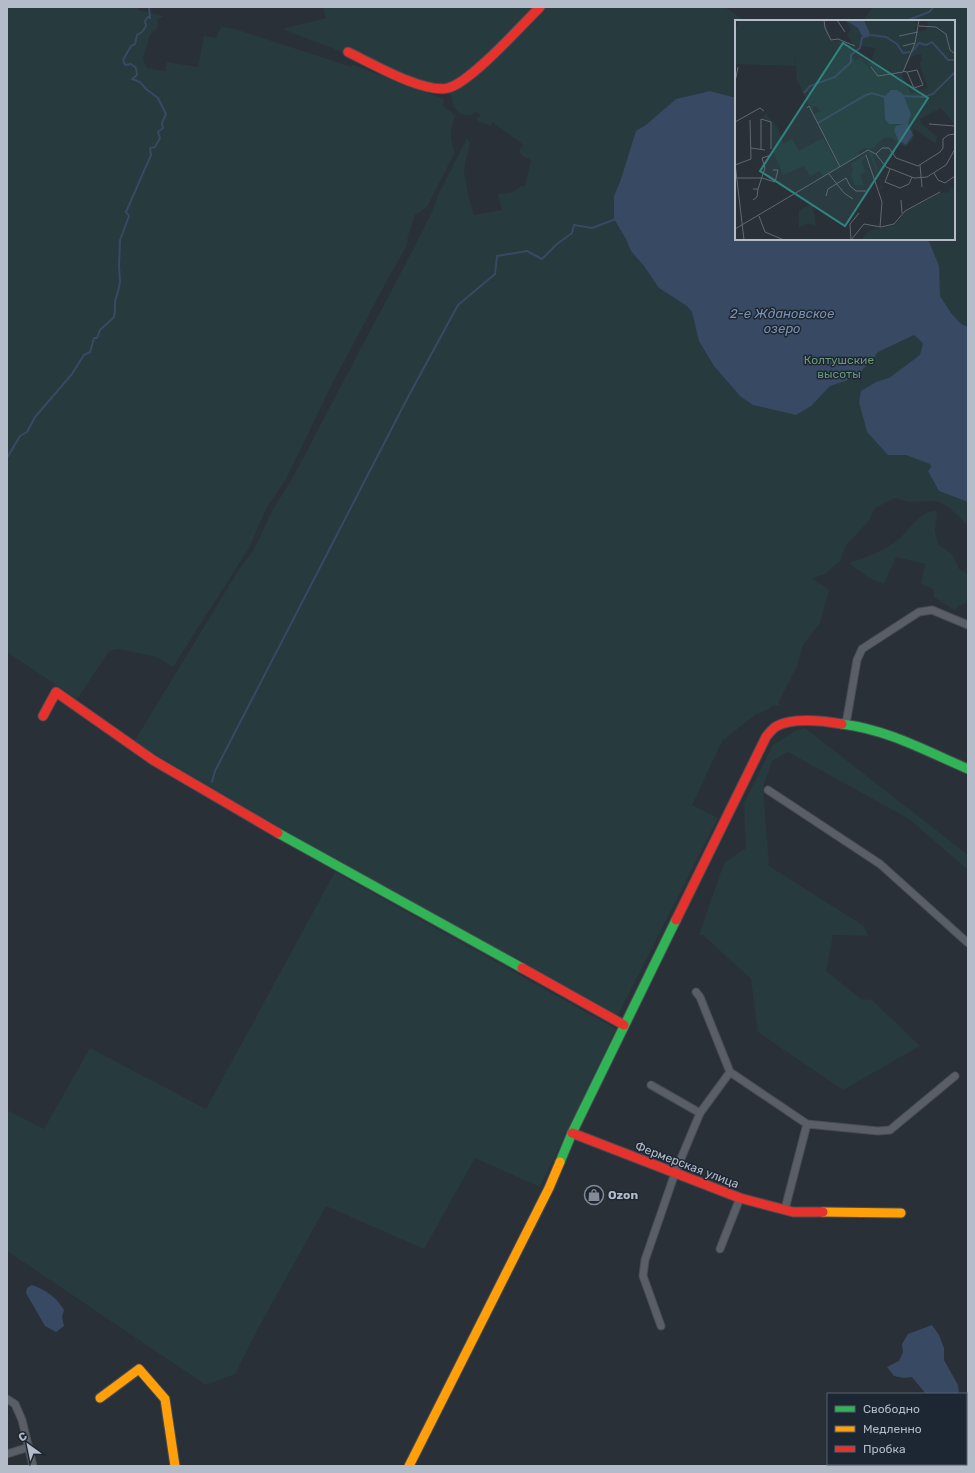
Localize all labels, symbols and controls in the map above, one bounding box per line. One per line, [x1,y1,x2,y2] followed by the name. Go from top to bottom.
[735,20,955,240] inset map
[730,306,834,336] water label: 2-е Ждановское озеро
[804,353,874,381] park label: Колтушские высоты
[633,1139,741,1191] street label: Фермерская улица
[583,1184,605,1206] shop icon: Ozon
[608,1188,638,1202] place label: Ozon
[827,1393,967,1465] legend
[863,1402,920,1416] text: Свободно
[863,1422,922,1436] text: Медленно
[8,1425,48,1465] north arrow
[16,1429,30,1445] text: С
[863,1442,906,1456] text: Пробка

